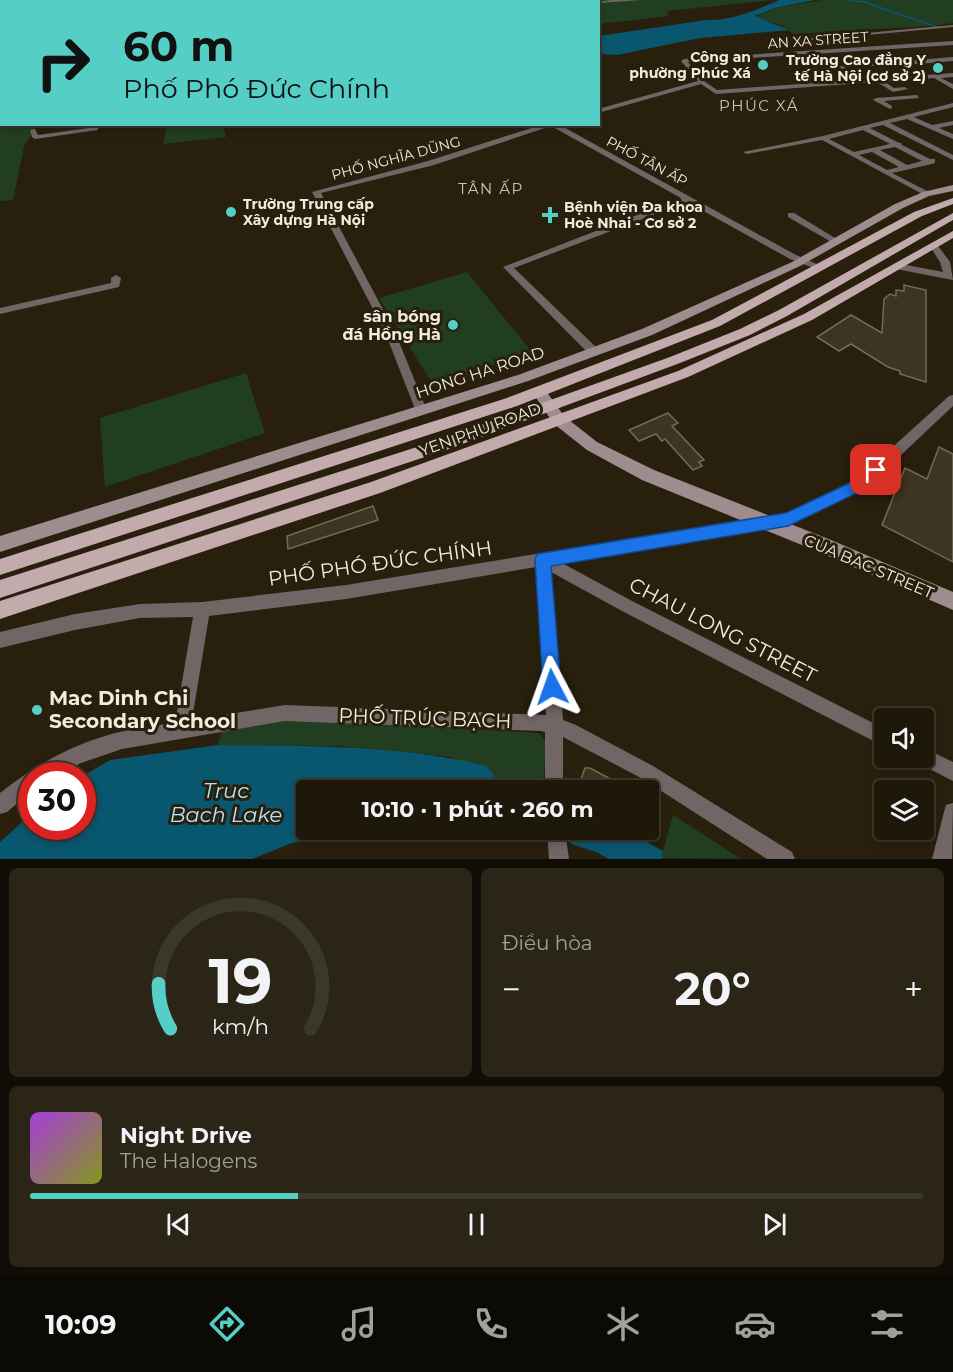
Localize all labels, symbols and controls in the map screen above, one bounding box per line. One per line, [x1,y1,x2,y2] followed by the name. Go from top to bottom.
[123,20,234,72] text: 60 m
[24,24,102,102] icon: right
[767,28,869,52] street label: AN XA STREET
[629,48,751,82] place label: Công an phường Phúc Xá
[786,51,927,85] place label: Trường Cao đẳng Y tế Hà Nội (cơ sở 2)
[756,58,770,72] marker: Công an phường Phúc Xá
[931,61,945,75] marker: Trường Cao đẳng Y tế Hà Nội (cơ sở 2)
[123,72,390,105] text: Phố Phó Đức Chính
[719,96,799,115] district label: PHÚC XÁ
[329,131,463,184] street label: PHỐ NGHĨA DŨNG
[603,131,691,190] street label: PHỐ TÂN ẤP
[458,179,524,198] district label: TÂN ẤP
[243,195,374,229] place label: Trường Trung cấp Xây dựng Hà Nội
[564,198,703,232] place label: Bệnh viện Đa khoa Hoè Nhai - Cơ sở 2
[224,205,238,219] marker: Trường Trung cấp Xây dựng Hà Nội
[541,206,559,224] marker: Bệnh viện Đa khoa Hoè Nhai - Cơ sở 2
[342,307,441,344] place label: sân bóng đá Hồng Hà
[446,318,460,332] marker: sân bóng đá Hồng Hà
[413,343,547,402] street label: HONG HA ROAD
[417,399,544,460] street label: YEN PHU ROAD
[850,444,901,495] pin
[859,453,892,486] icon: arrive
[801,530,937,603] street label: CUA BAC STREET
[266,534,494,591] street label: PHỐ PHÓ ĐỨC CHÍNH
[625,572,821,688] street label: CHAU LONG STREET
[520,655,584,719] position arrow
[49,686,236,733] place label: Mac Dinh Chi Secondary School
[338,702,512,733] street label: PHỐ TRÚC BẠCH
[30,703,44,717] marker: Mac Dinh Chi Secondary School
[874,708,934,840] map controls
[874,708,934,768] button: sound
[18,762,96,840] speed limit sign: 30
[170,778,282,827] water label: Truc Bach Lake
[874,780,934,840] button: layers
[361,796,594,823] text: 10:10 · 1 phút · 260 m
[502,931,593,955] text: Điều hòa
[208,943,273,1019] text: 19
[675,961,750,1016] text: 20°
[502,969,521,1009] text: −
[904,969,923,1009] text: +
[212,1014,269,1040] text: km/h
[120,1122,252,1149] text: Night Drive
[120,1149,257,1173] text: The Halogens
[162,1208,195,1241] icon: previous
[460,1208,493,1241] icon: pause
[758,1208,791,1241] icon: next
[206,1303,248,1345] icon: directions
[338,1303,380,1345] icon: music
[470,1303,512,1345] icon: phone
[602,1303,644,1345] icon: climate
[734,1303,776,1345] icon: car
[866,1303,908,1345] icon: filters
[45,1308,116,1341] text: 10:09

